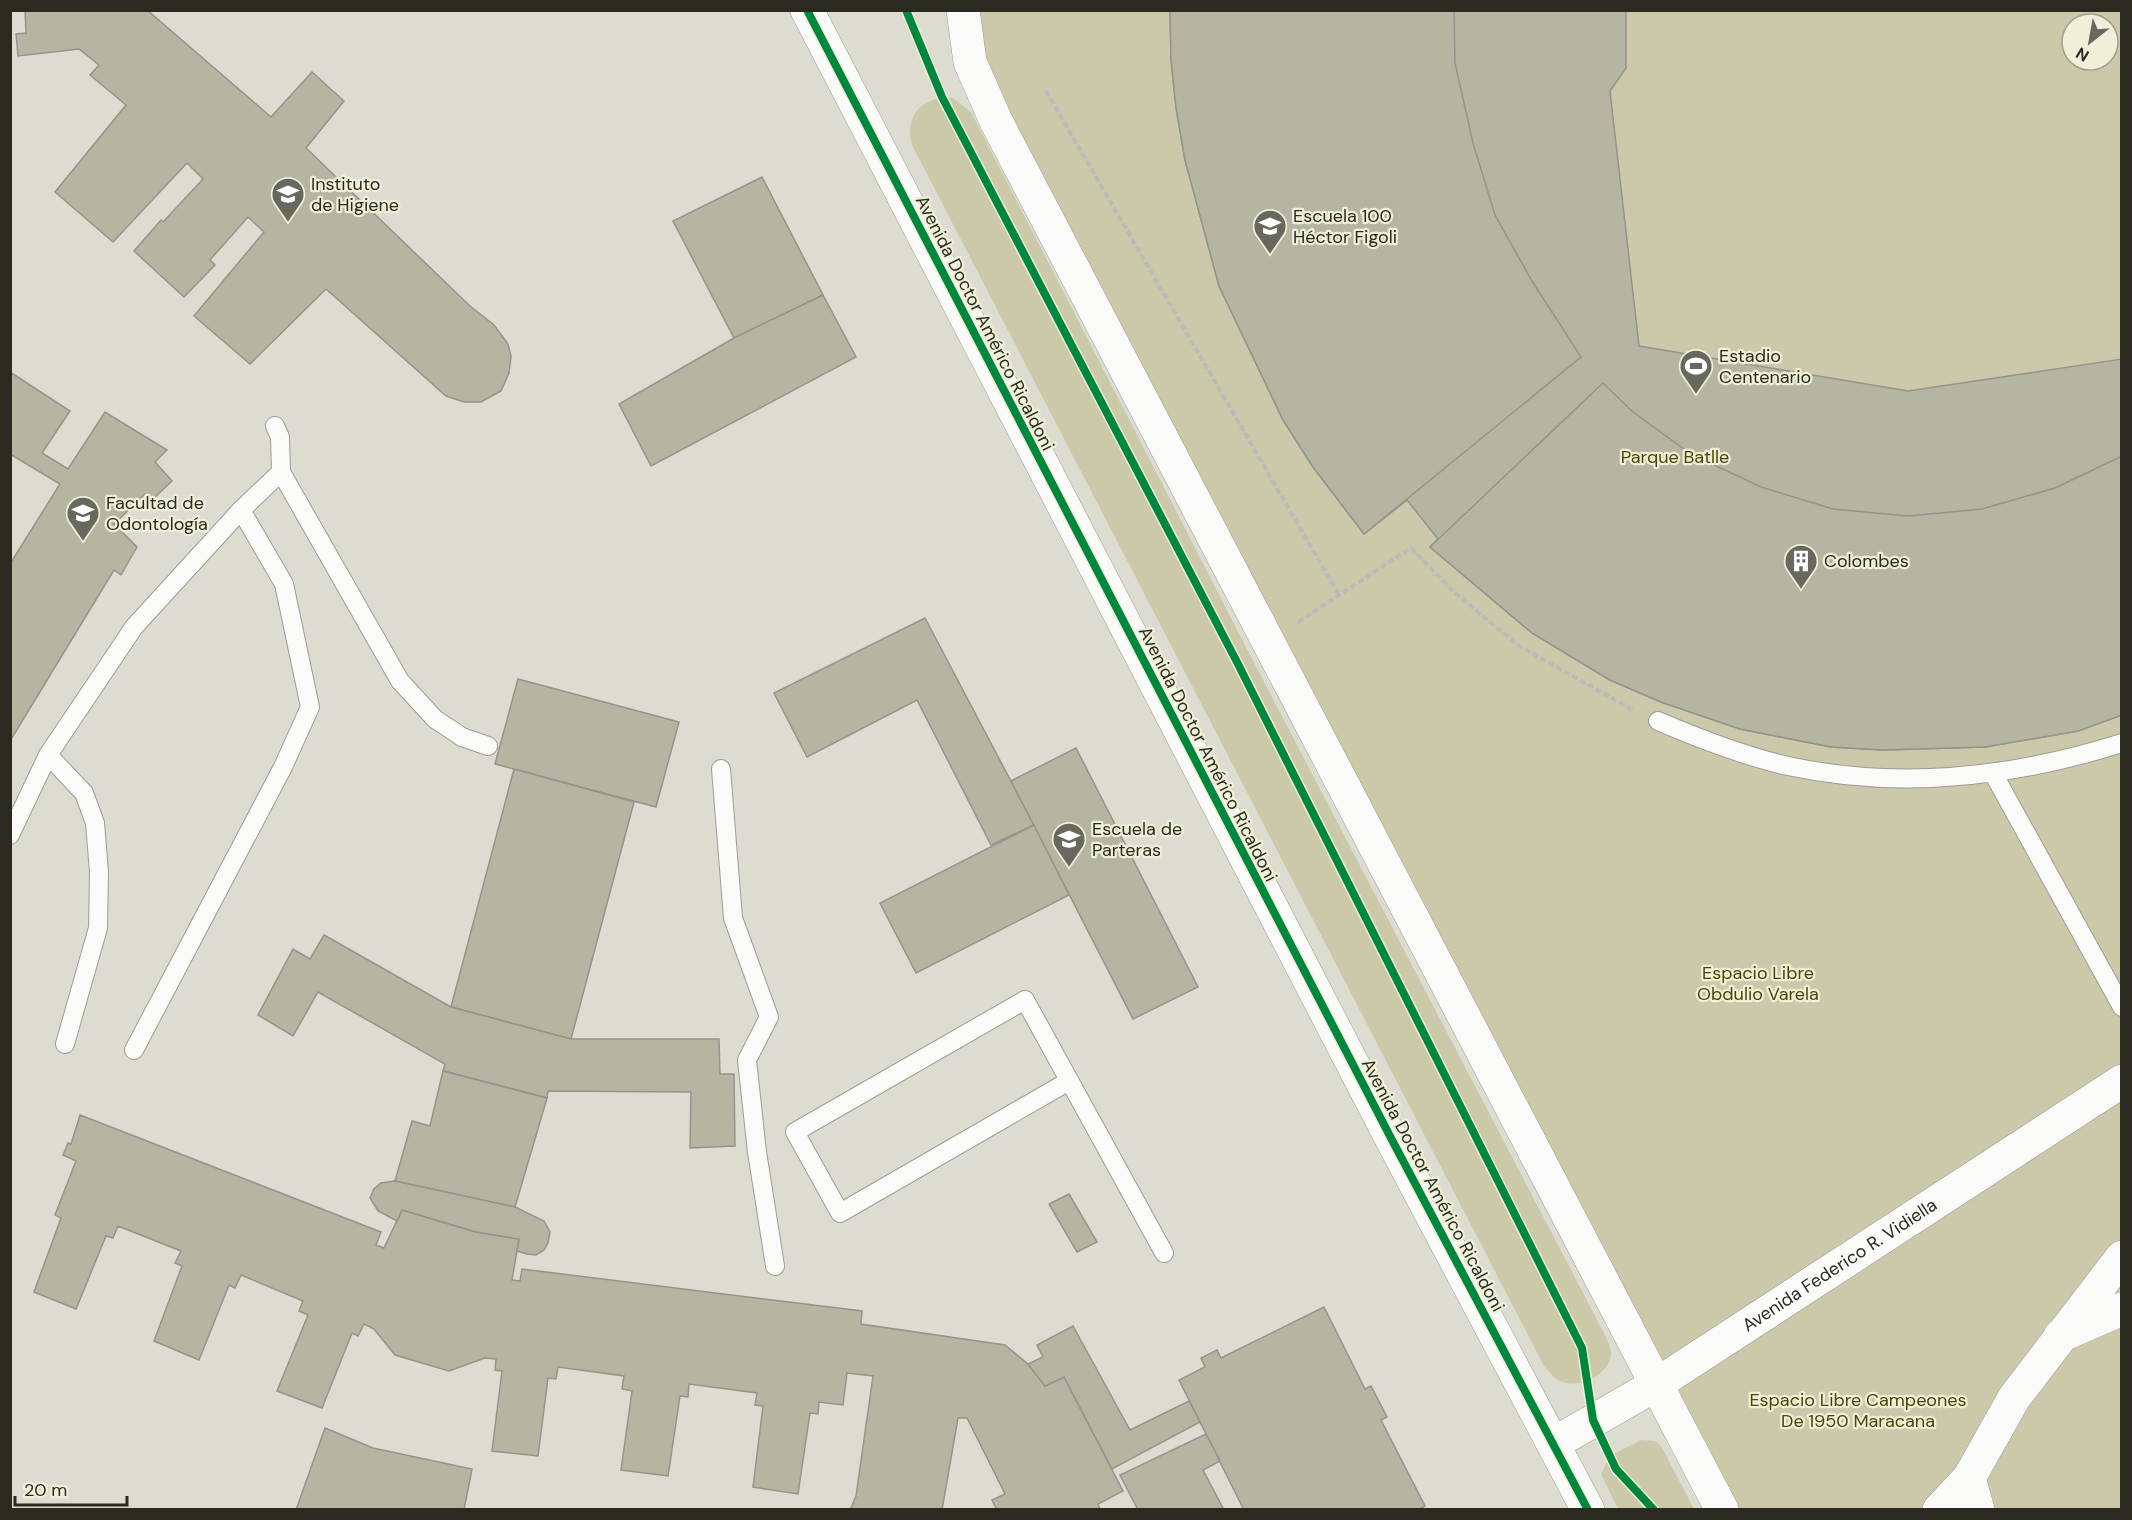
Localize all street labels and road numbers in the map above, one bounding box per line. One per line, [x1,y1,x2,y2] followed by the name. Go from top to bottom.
[910,191,1060,455] street label: Avenida Doctor Américo Ricaldoni
[1133,622,1283,886] street label: Avenida Doctor Américo Ricaldoni
[1356,1054,1510,1316] street label: Avenida Doctor Américo Ricaldoni
[1738,1193,1942,1337] street label: Avenida Federico R. Vidiella

